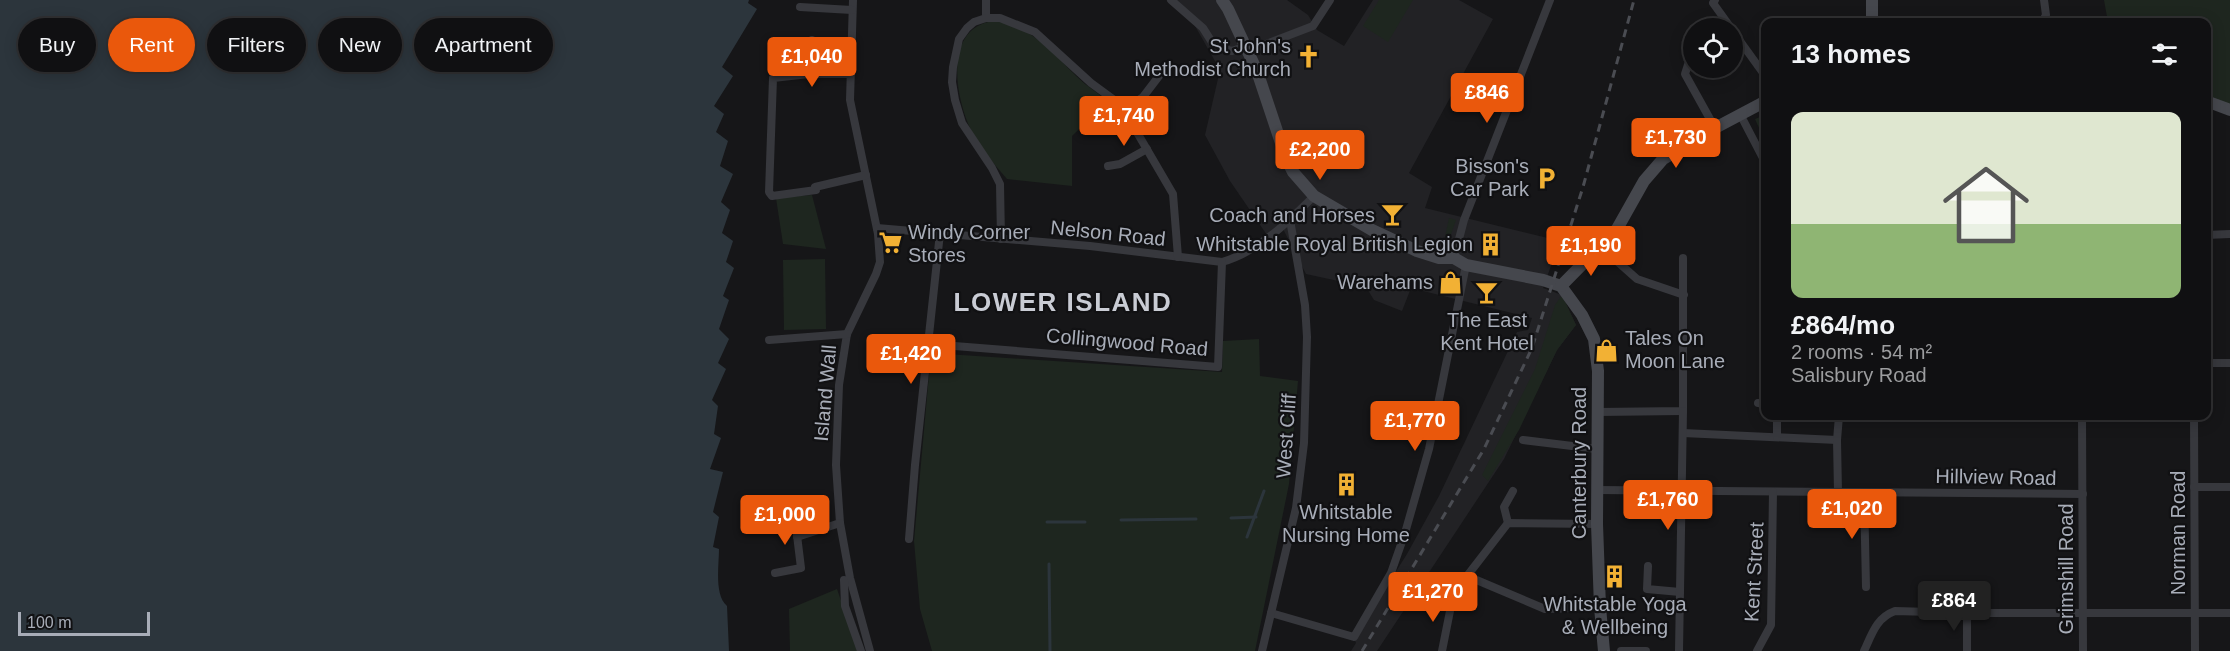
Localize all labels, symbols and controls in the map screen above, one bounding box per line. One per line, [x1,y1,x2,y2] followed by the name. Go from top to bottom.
[18,18,96,72] chip: Buy
[108,18,195,72] chip: Rent
[207,18,306,72] chip: Filters
[318,18,402,72] chip: New
[414,18,553,72] chip: Apartment
[1683,18,1743,78] map controls
[1683,18,1743,78] button: locate
[1134,35,1291,80] place label: St John's Methodist Church
[763,37,861,88] pin: £1,040
[2148,38,2181,71] icon: filters
[1791,39,1911,69] text: 13 homes
[1296,44,1322,70] church icon: St John's Methodist Church
[781,45,843,67] text: £1,040
[1451,73,1523,124] pin: £846
[1465,81,1509,103] text: £846
[1075,96,1173,147] pin: £1,740
[1093,104,1155,126] text: £1,740
[1627,118,1725,169] pin: £1,730
[1645,126,1707,148] text: £1,730
[1271,130,1369,181] pin: £2,200
[1289,138,1351,160] text: £2,200
[1932,151,2040,259] icon: home
[1450,155,1530,200] place label: Bisson's Car Park
[1534,165,1560,191] parking icon: Bisson's Car Park
[1380,202,1406,228] bar icon: Coach and Horses
[1209,204,1375,226] place label: Coach and Horses
[1049,216,1167,250] street label: Nelson Road
[908,221,1031,266] place label: Windy Corner Stores
[1542,226,1640,277] pin: £1,190
[877,230,903,256] supermarket icon: Windy Corner Stores
[1478,231,1504,257] building icon: Whitstable Royal British Legion
[1196,233,1473,255] place label: Whitstable Royal British Legion
[1560,234,1622,256] text: £1,190
[1438,269,1464,295] shop icon: Warehams
[1337,271,1433,293] place label: Warehams
[1474,280,1500,306] bar icon: The East Kent Hotel
[954,287,1172,317] district label: LOWER ISLAND
[1440,309,1534,354] place label: The East Kent Hotel
[1791,310,1895,340] text: £864/mo
[1045,324,1209,360] street label: Collingwood Road
[1625,327,1725,372] place label: Tales On Moon Lane
[862,334,960,385] pin: £1,420
[1594,337,1620,363] shop icon: Tales On Moon Lane
[1791,341,1932,363] text: 2 rooms · 54 m²
[880,342,942,364] text: £1,420
[810,344,840,442] street label: Island Wall
[1791,364,1927,386] text: Salisbury Road
[1568,387,1590,539] street label: Canterbury Road
[1272,392,1300,479] street label: West Cliff
[1366,401,1464,452] pin: £1,770
[1384,409,1446,431] text: £1,770
[1935,465,2057,489] street label: Hillview Road
[1333,471,1359,497] building icon: Whitstable Nursing Home
[2167,471,2189,595] street label: Norman Road
[1619,480,1717,531] pin: £1,760
[1637,488,1699,510] text: £1,760
[1803,489,1901,540] pin: £1,020
[736,495,834,546] pin: £1,000
[1821,497,1883,519] text: £1,020
[1282,501,1410,546] place label: Whitstable Nursing Home
[754,503,816,525] text: £1,000
[2055,503,2077,635] street label: Grimshill Road
[1740,521,1768,623] street label: Kent Street
[1602,563,1628,589] building icon: Whitstable Yoga & Wellbeing
[1384,572,1482,623] pin: £1,270
[1402,580,1464,602] text: £1,270
[1918,581,1990,632] pin: £864
[1932,589,1976,611] text: £864
[1543,593,1688,638] place label: Whitstable Yoga & Wellbeing
[18,609,150,636] scale bar
[27,614,71,631] text: 100 m

